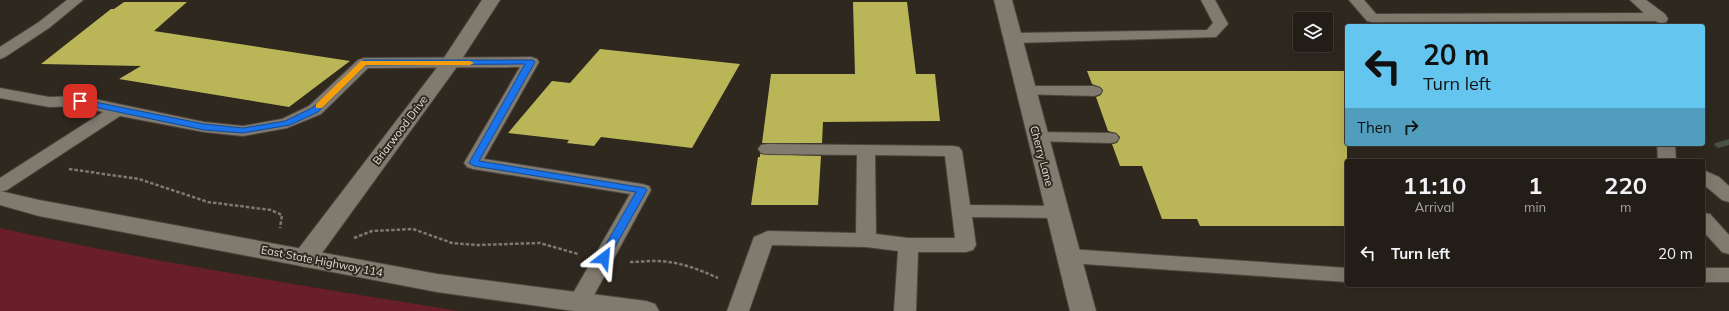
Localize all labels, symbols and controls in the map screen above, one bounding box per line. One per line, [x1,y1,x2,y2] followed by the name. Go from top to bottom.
[1293,12,1333,52] map controls
[1293,12,1333,52] button: layers
[1423,37,1489,72] text: 20 m
[1357,40,1409,92] icon: left
[1423,72,1491,95] text: Turn left
[63,84,97,118] pin
[69,90,91,112] icon: arrive
[369,93,431,167] street label: Briarwood Drive
[1400,116,1422,138] icon: right
[1357,118,1392,137] text: Then
[1027,124,1057,188] street label: Cherry Lane
[1403,170,1466,200] text: 11:10
[1528,170,1542,200] text: 1
[1604,170,1647,200] text: 220
[1415,199,1454,215] text: Arrival
[1524,199,1546,215] text: min
[1620,199,1631,215] text: m
[583,237,625,279] position arrow
[260,242,384,280] street label: East State Highway 114
[1357,242,1379,264] icon: left
[1391,244,1450,263] text: Turn left
[1658,244,1693,263] text: 20 m

